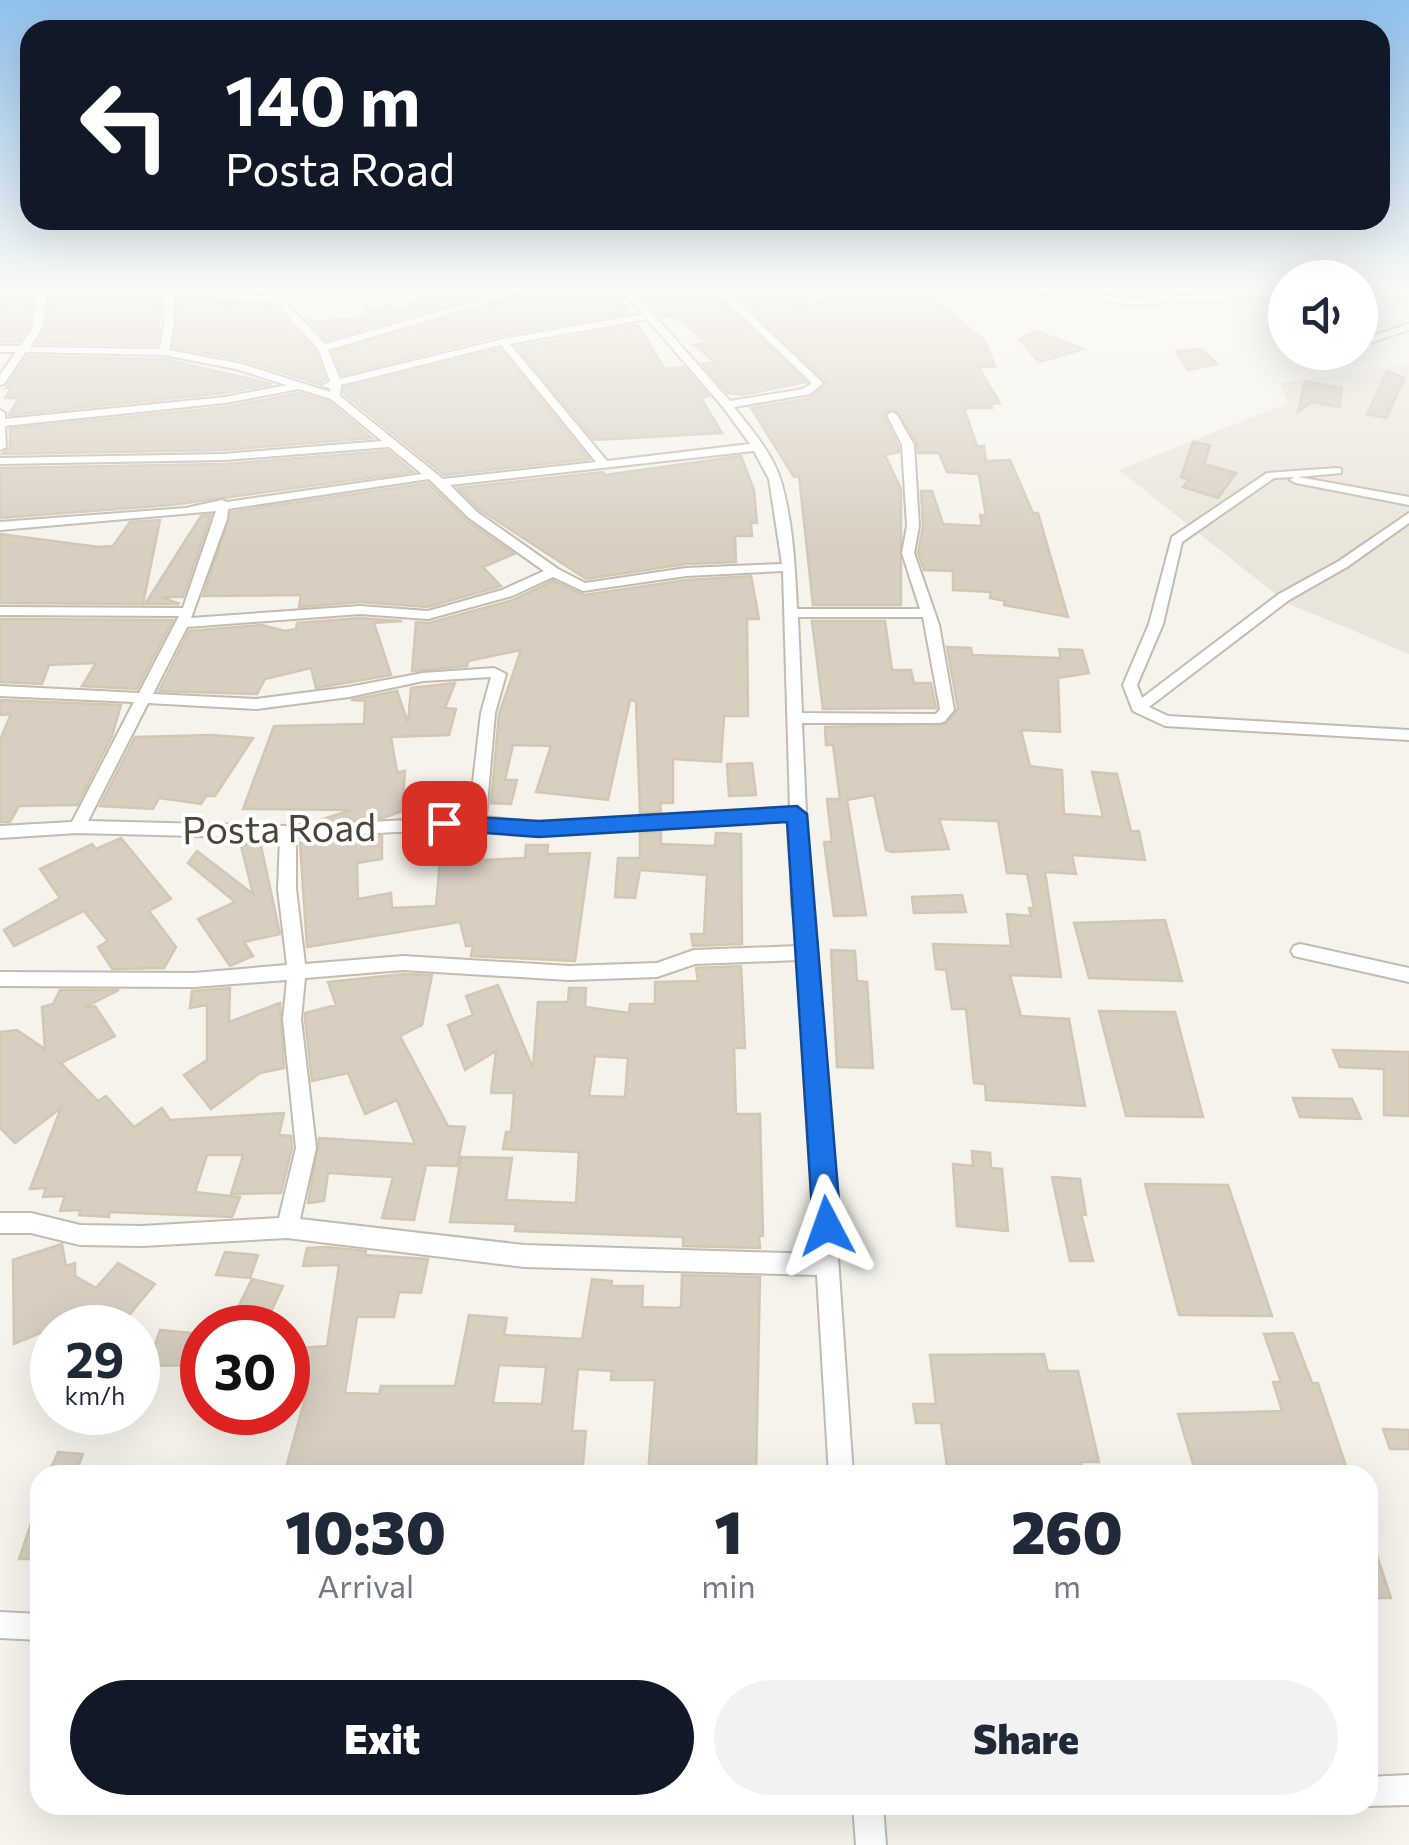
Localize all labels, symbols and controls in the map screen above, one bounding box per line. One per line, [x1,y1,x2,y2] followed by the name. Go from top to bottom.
[225,55,421,140] text: 140 m
[60,60,190,190] icon: left
[225,140,455,195] text: Posta Road
[1268,260,1378,370] map controls
[1268,260,1378,370] button: sound
[402,781,487,866] pin
[417,796,472,851] icon: arrive
[182,802,376,852] street label: Posta Road
[775,1174,879,1278] position arrow
[180,1305,310,1435] speed limit sign: 30
[65,1327,124,1388] text: 29
[65,1380,125,1410] text: km/h
[285,1493,446,1566] text: 10:30
[714,1493,742,1566] text: 1
[1011,1493,1123,1566] text: 260
[317,1565,414,1605] text: Arrival
[701,1565,756,1605] text: min
[1053,1565,1081,1605] text: m
[70,1680,694,1795] button: Exit
[714,1680,1338,1795] button: Share

